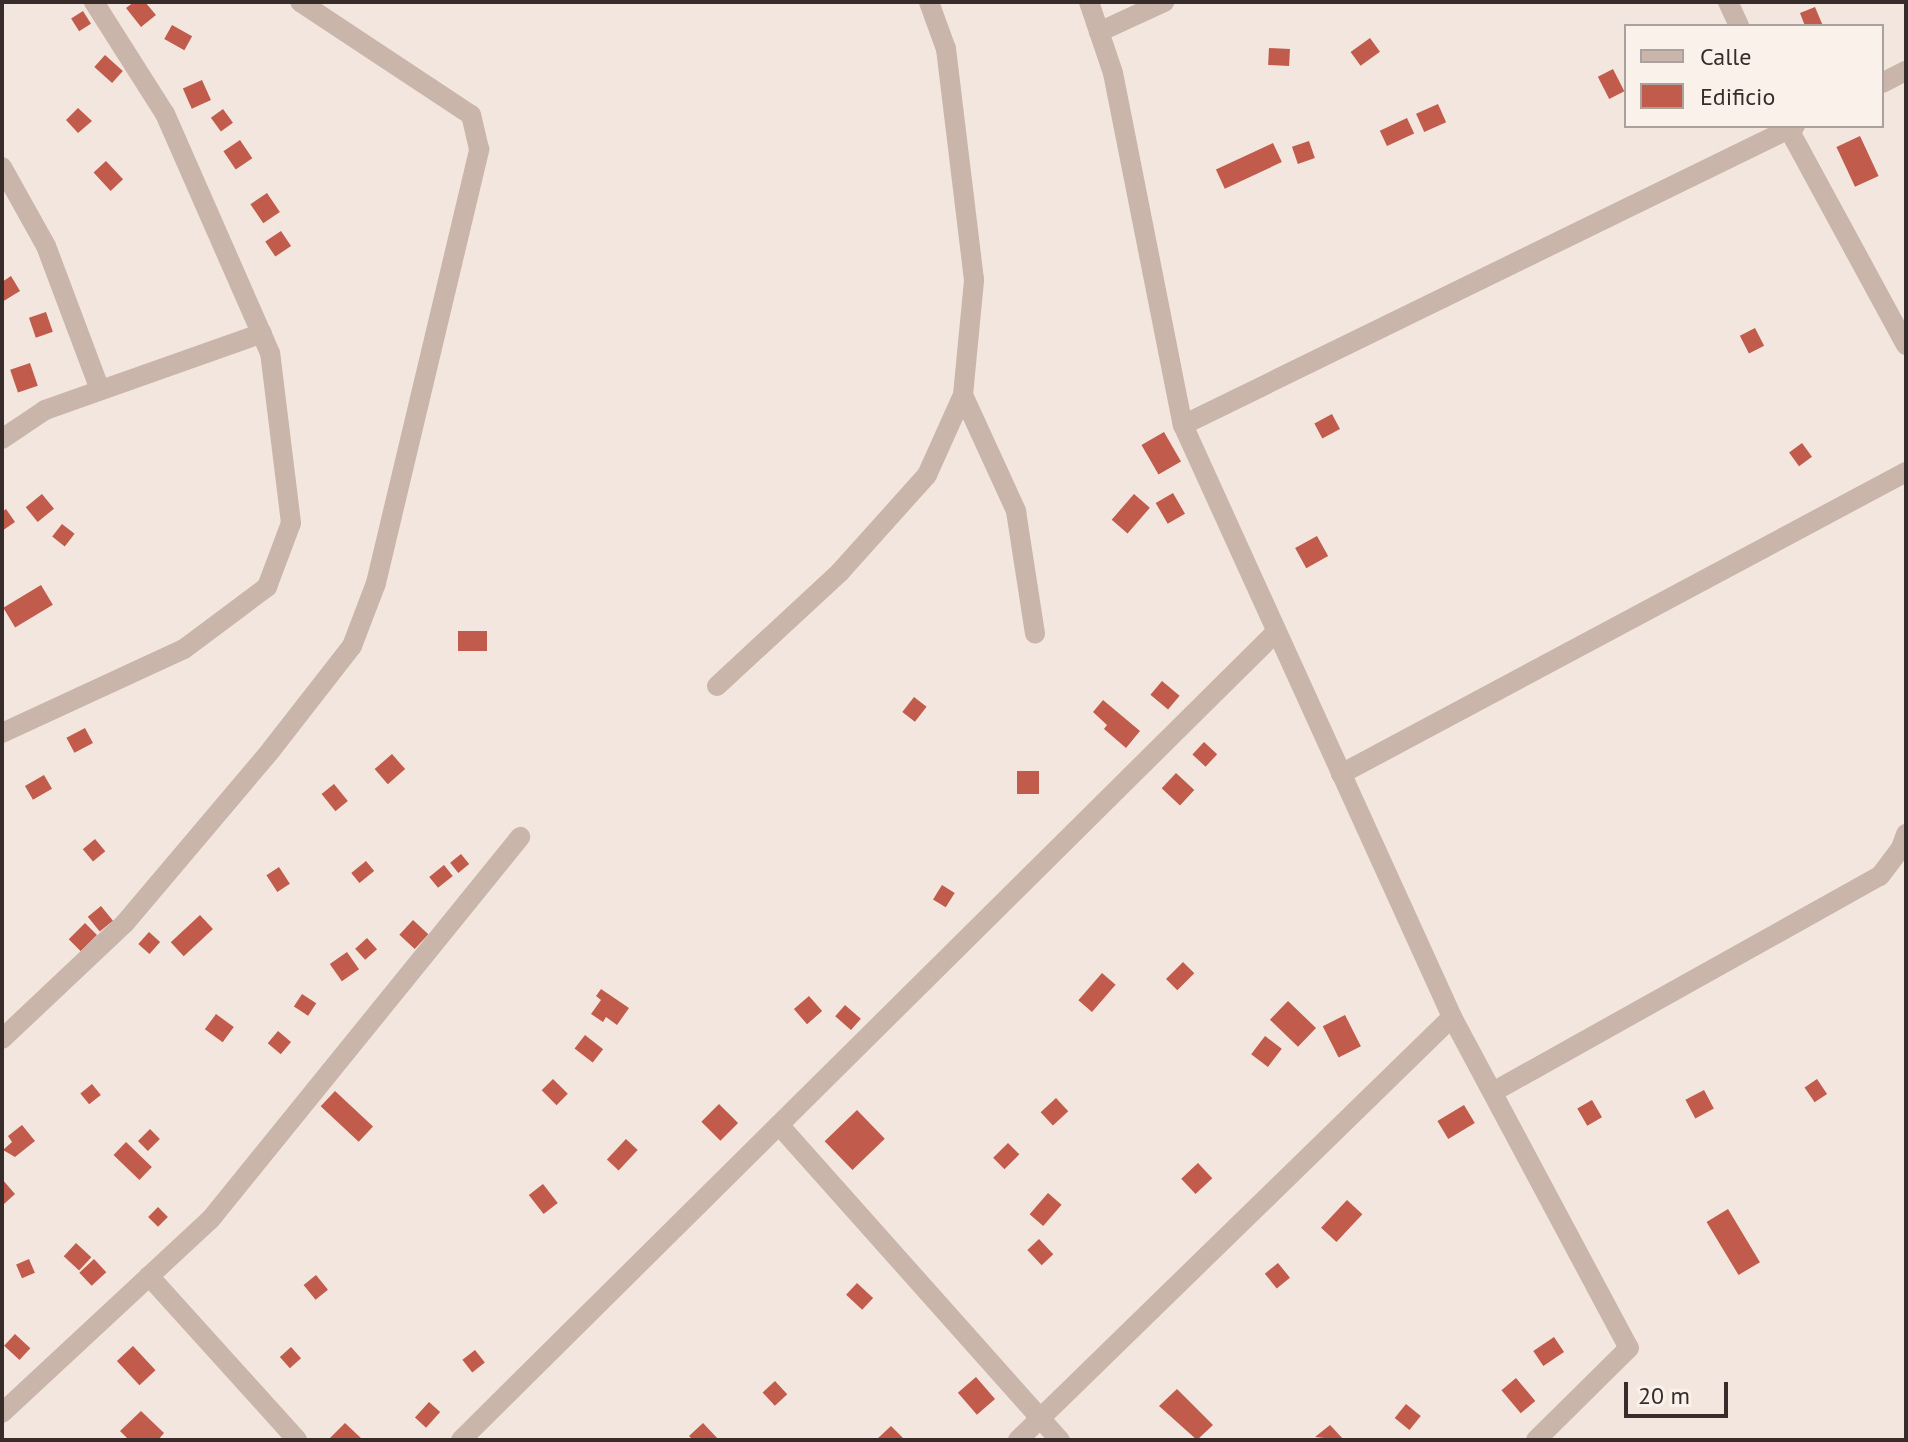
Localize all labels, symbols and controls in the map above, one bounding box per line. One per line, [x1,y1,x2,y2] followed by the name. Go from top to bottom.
[1624,24,1884,128] legend
[1700,41,1751,72] text: Calle
[1700,81,1775,112] text: Edificio
[1628,1366,1732,1416] scale bar
[1638,1380,1690,1411] text: 20 m

